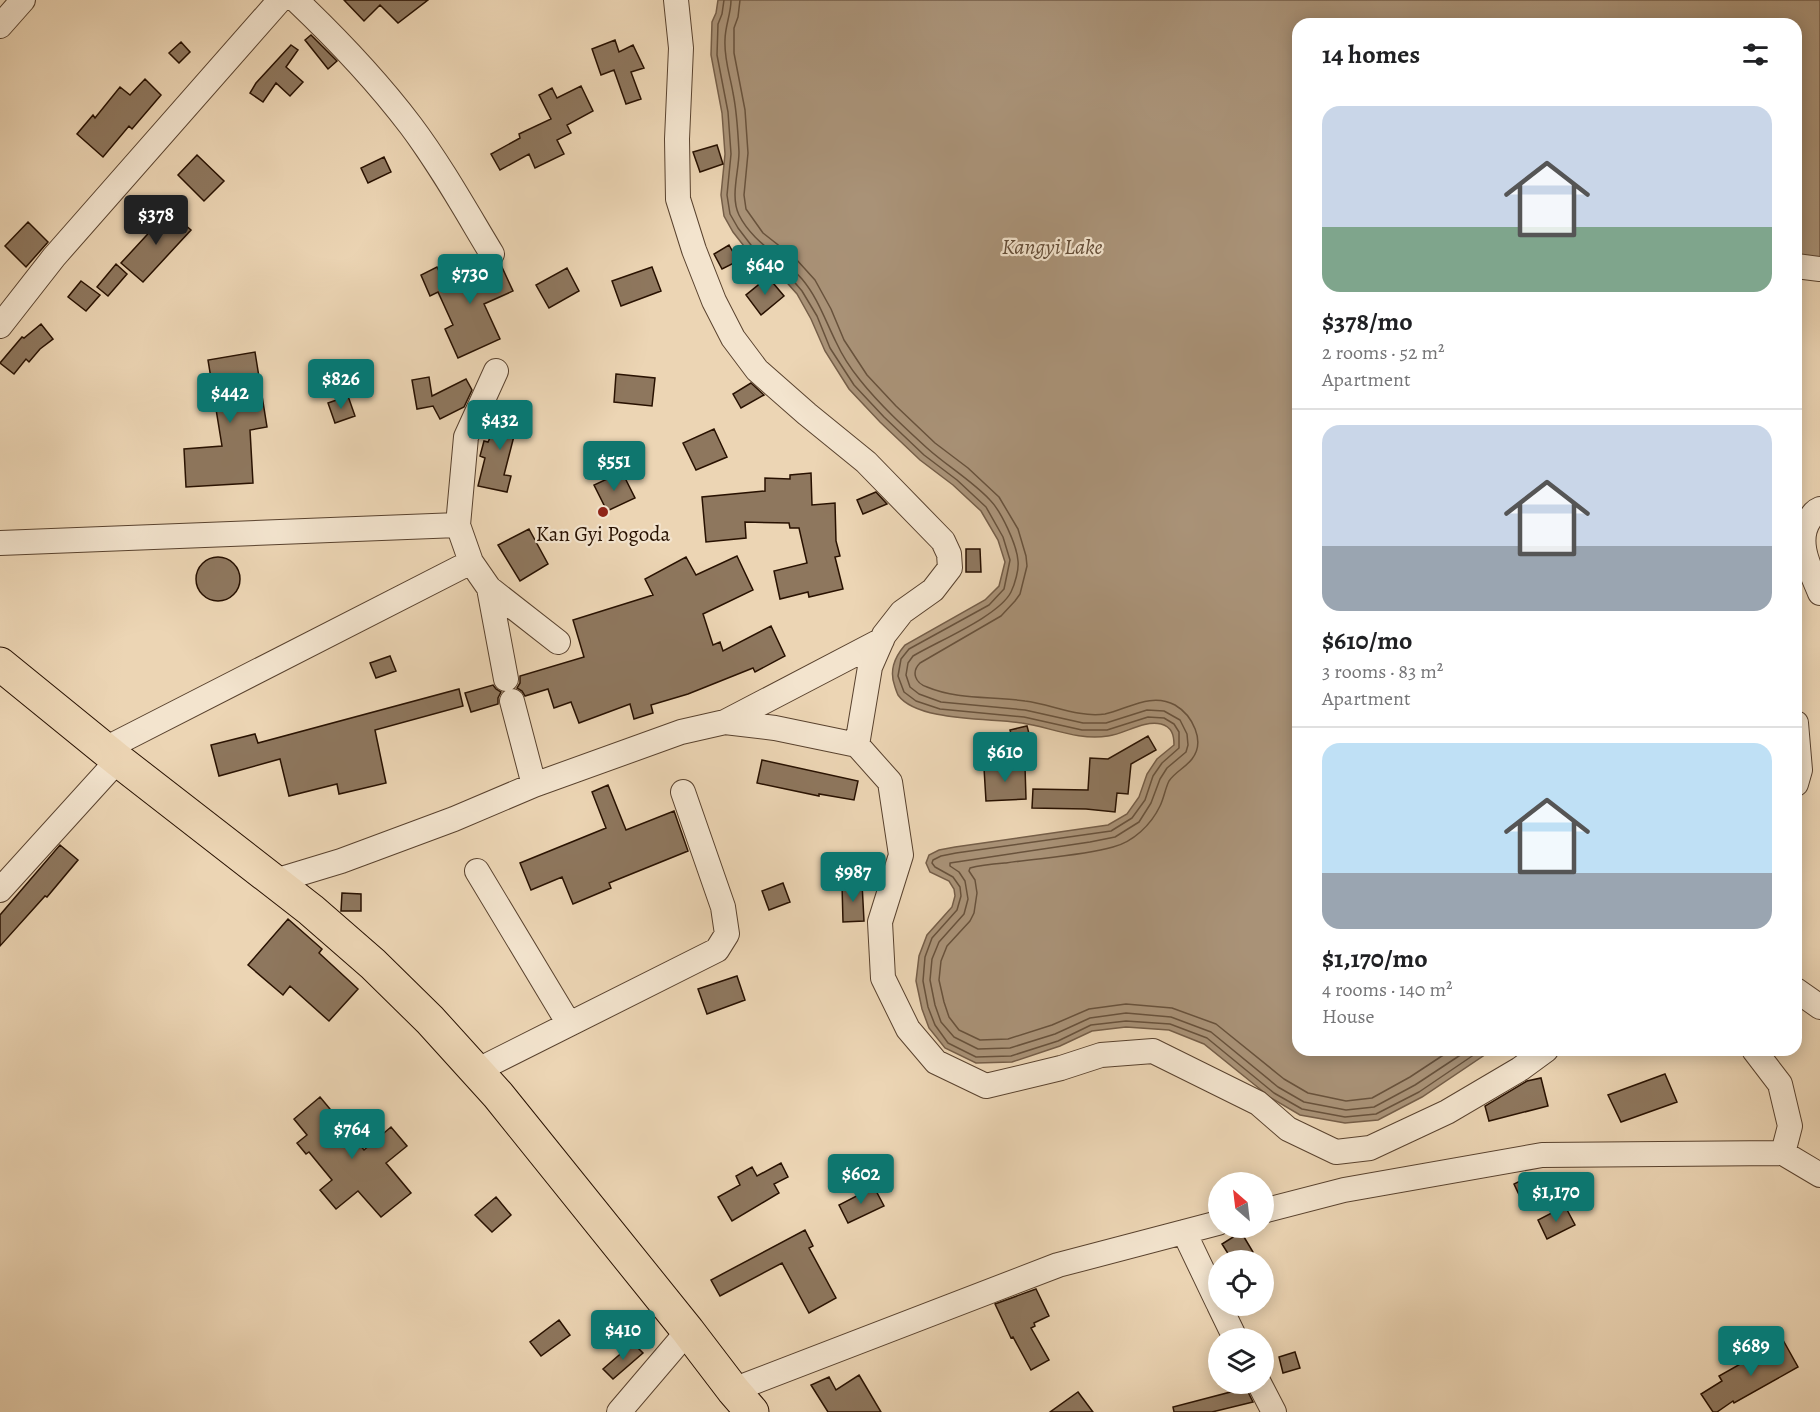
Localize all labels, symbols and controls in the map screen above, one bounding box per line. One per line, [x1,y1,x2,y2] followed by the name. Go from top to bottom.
[1322,37,1420,72] text: 14 homes
[1739,38,1772,71] icon: filters
[1493,145,1601,253] icon: home
[120,195,192,246] pin: $378
[138,201,174,228] text: $378
[1002,232,1102,262] water label: Kangyi Lake
[729,245,801,296] pin: $640
[746,251,784,278] text: $640
[434,254,506,305] pin: $730
[452,260,488,287] text: $730
[1322,304,1413,339] text: $378/mo
[1322,339,1445,366] text: 2 rooms · 52 m²
[305,359,377,410] pin: $826
[322,365,360,392] text: $826
[1322,366,1411,393] text: Apartment
[194,373,266,424] pin: $442
[211,379,249,406] text: $442
[464,400,536,451] pin: $432
[482,406,518,433] text: $432
[578,441,650,492] pin: $551
[597,447,631,474] text: $551
[1493,464,1601,572] icon: home
[596,505,610,519] marker: Kan Gyi Pogoda
[536,520,671,548] place label: Kan Gyi Pogoda
[1322,623,1412,658] text: $610/mo
[1322,658,1443,685] text: 3 rooms · 83 m²
[1322,685,1411,712] text: Apartment
[969,732,1041,783] pin: $610
[987,738,1023,765] text: $610
[1493,782,1601,890] icon: home
[817,852,889,903] pin: $987
[835,858,871,885] text: $987
[1322,941,1428,976] text: $1,170/mo
[1322,976,1453,1003] text: 4 rooms · 140 m²
[1322,1003,1374,1030] text: House
[316,1109,388,1160] pin: $764
[334,1115,370,1142] text: $764
[825,1154,897,1205] pin: $602
[842,1160,880,1187] text: $602
[1208,1172,1274,1238] north arrow
[1208,1172,1274,1394] map controls
[1507,1172,1605,1223] pin: $1,170
[1532,1178,1580,1205] text: $1,170
[1208,1250,1274,1316] button: locate
[587,1310,659,1361] pin: $410
[605,1316,641,1343] text: $410
[1715,1326,1787,1377] pin: $689
[1208,1328,1274,1394] button: layers
[1732,1332,1770,1359] text: $689

